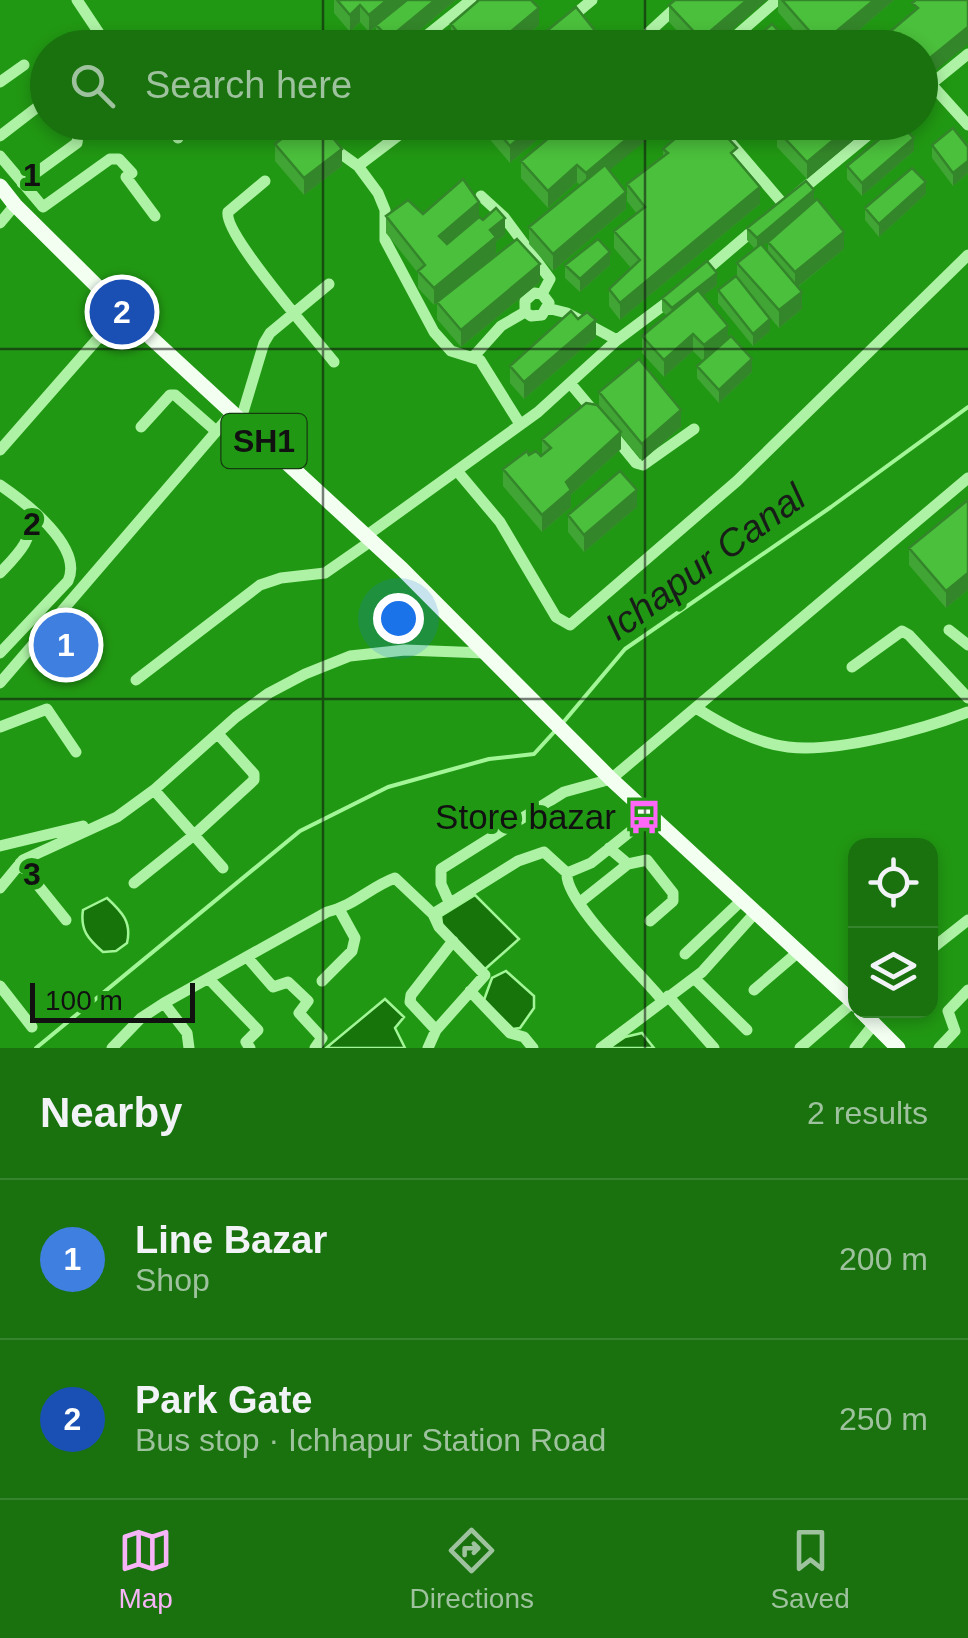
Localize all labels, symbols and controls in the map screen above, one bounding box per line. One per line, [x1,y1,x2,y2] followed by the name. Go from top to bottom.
[30,30,938,140] search box
[65,58,120,113] icon: search
[145,64,352,106] text: Search here
[23,157,41,193] text: 1
[90,274,154,350] pin: 2
[222,414,306,468] road number: SH1
[597,475,814,649] water label: Ichapur Canal
[23,506,41,542] text: 2
[373,593,424,644] your location
[34,608,98,682] pin: 1
[435,797,616,836] place label: Store bazar
[625,798,663,836] bus stop icon: Store bazar
[848,838,938,1018] map controls
[848,838,938,928] button: locate
[23,856,41,892] text: 3
[848,928,938,1018] button: layers
[30,978,195,1023] scale bar
[45,985,123,1016] text: 100 m
[40,1089,182,1136] text: Nearby
[807,1095,928,1131] text: 2 results
[135,1219,327,1261] text: Line Bazar
[64,1241,81,1277] text: 1
[839,1241,928,1277] text: 200 m
[135,1262,210,1298] text: Shop
[135,1379,312,1421] text: Park Gate
[64,1401,81,1437] text: 2
[839,1401,928,1437] text: 250 m
[135,1422,606,1458] text: Bus stop · Ichhapur Station Road
[118,1523,173,1615] tab: Map
[410,1523,534,1615] tab: Directions
[770,1523,850,1615] tab: Saved

